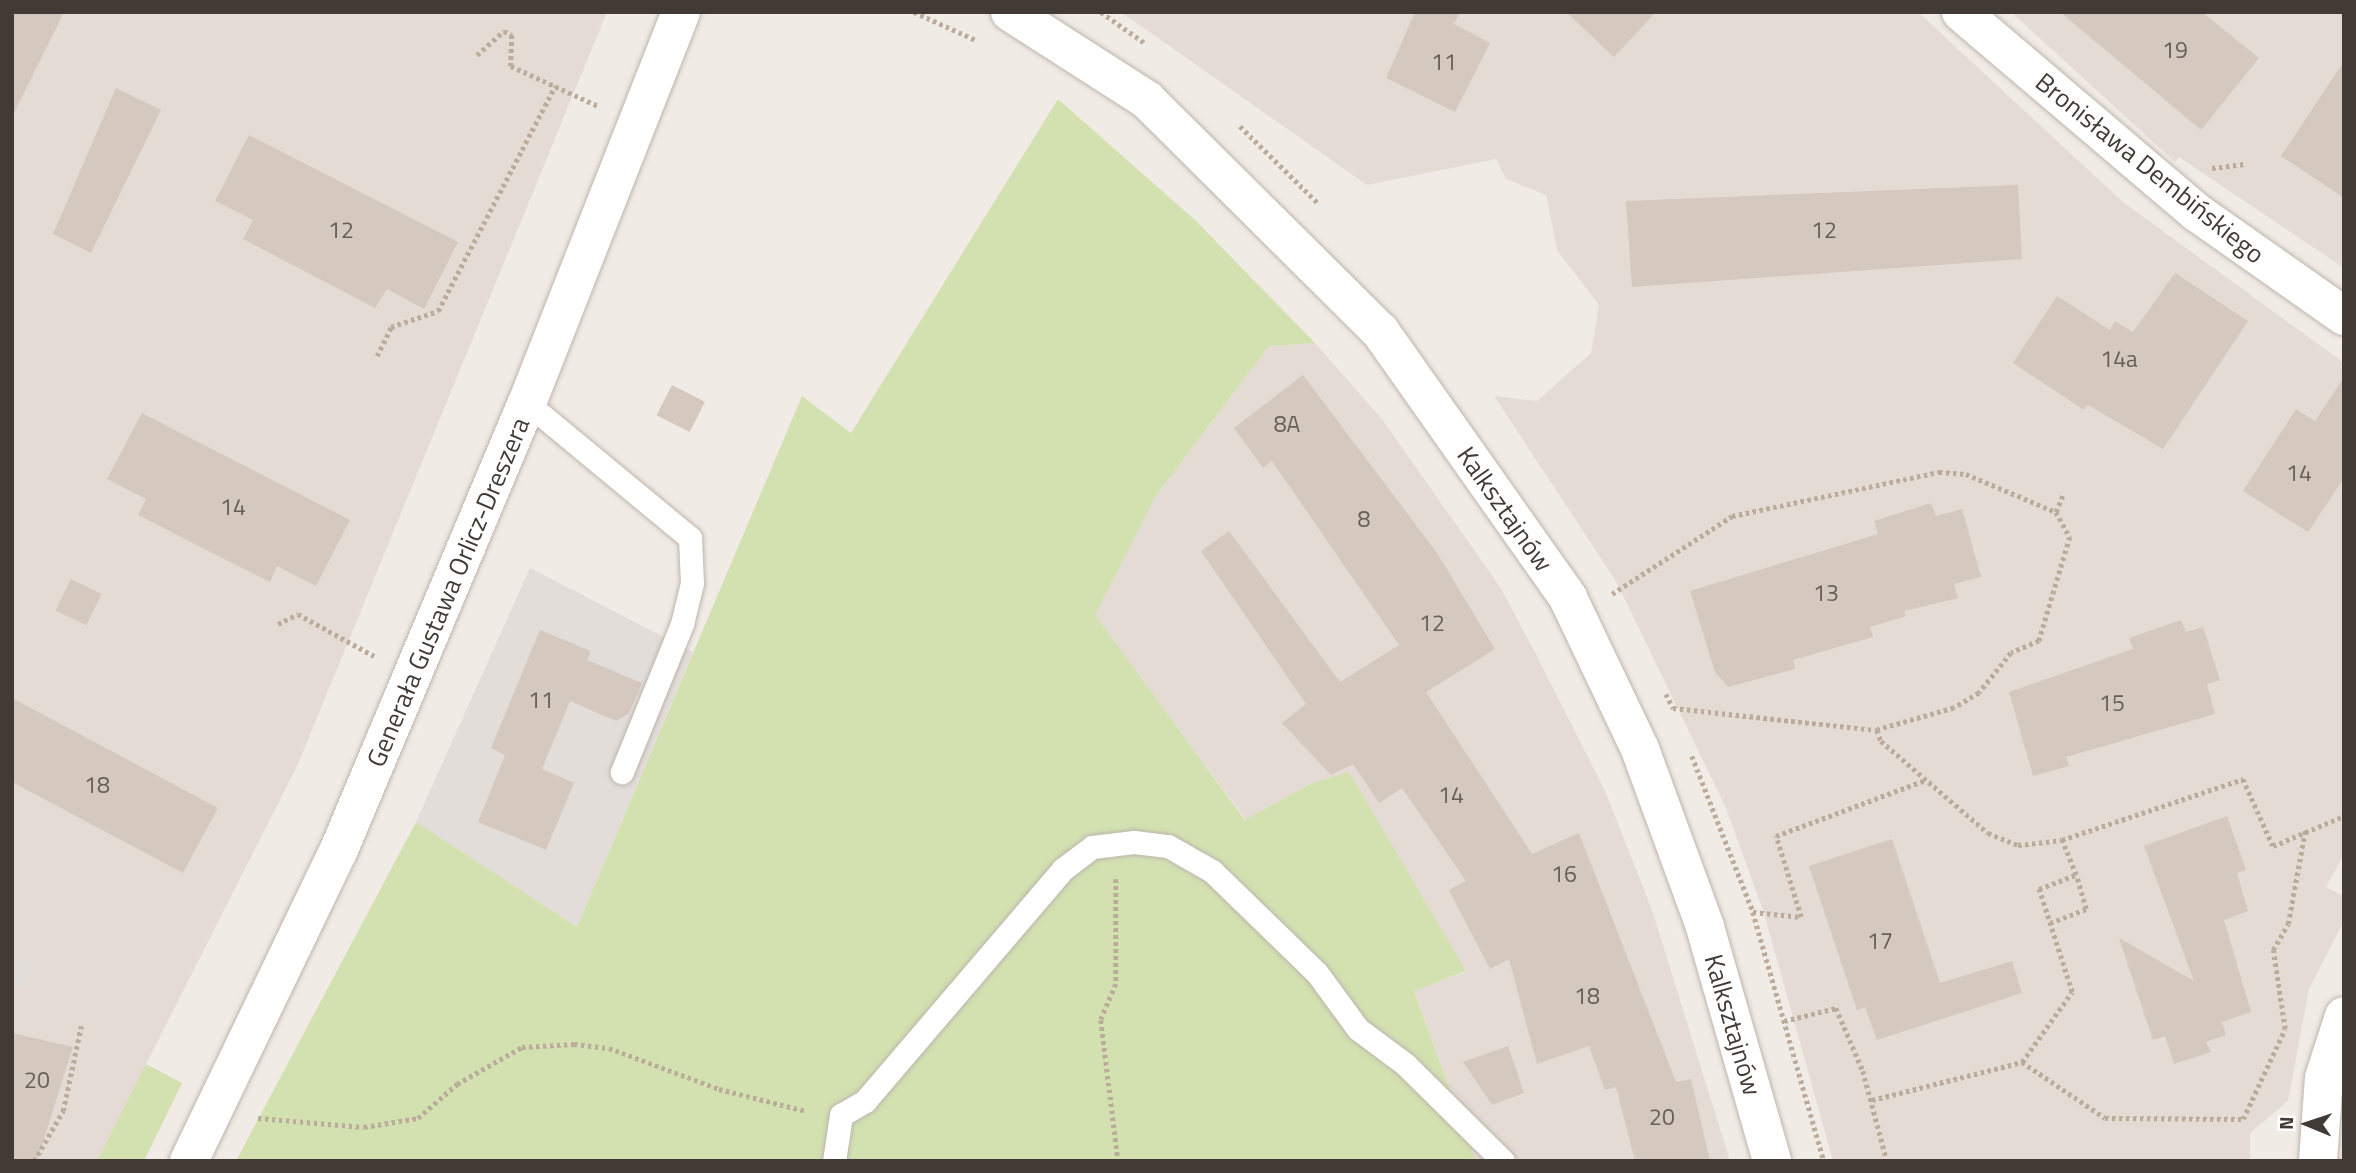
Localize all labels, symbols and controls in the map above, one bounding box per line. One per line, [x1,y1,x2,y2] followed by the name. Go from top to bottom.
[2162,36,2188,64] house number: 19
[1431,48,1457,76] house number: 11
[2029,66,2271,270] street label: Bronisława Dembińskiego
[328,216,354,244] house number: 12
[1811,216,1837,244] house number: 12
[2100,345,2138,373] house number: 14a
[1274,410,1300,438] house number: 8A
[360,412,536,772] street label: Generała Gustawa Orlicz-Dreszera
[1451,440,1559,578] street label: Kalksztajnów
[2286,459,2312,487] house number: 14
[220,493,246,521] house number: 14
[1358,505,1370,533] house number: 8
[1813,579,1839,607] house number: 13
[1419,609,1445,637] house number: 12
[528,686,554,714] house number: 11
[2099,689,2125,717] house number: 15
[84,771,110,799] house number: 18
[1438,781,1464,809] house number: 14
[1551,860,1577,888] house number: 16
[1867,927,1893,955] house number: 17
[1698,951,1768,1099] street label: Kalksztajnów
[1574,982,1600,1010] house number: 18
[24,1066,50,1094] house number: 20
[2272,1089,2342,1159] north arrow
[1649,1103,1675,1131] house number: 20
[2271,1116,2300,1130] text: N

